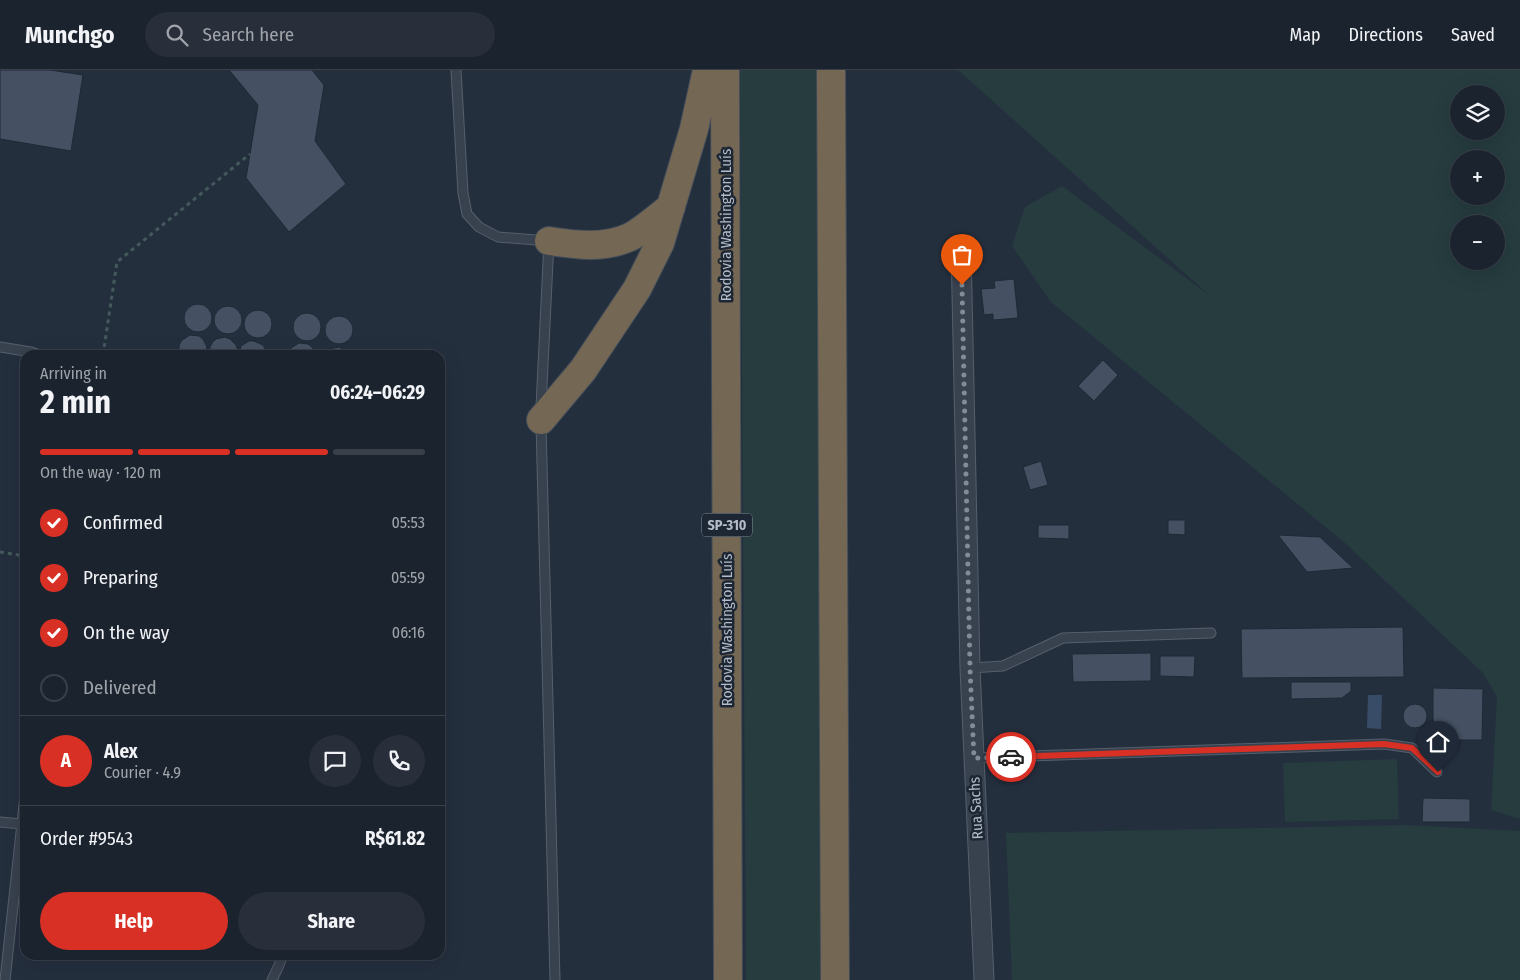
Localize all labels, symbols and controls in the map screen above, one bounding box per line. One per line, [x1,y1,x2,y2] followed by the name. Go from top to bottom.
[145,12,495,57] search box
[25,21,115,49] text: Munchgo
[163,21,191,49] icon: search
[203,23,294,46] text: Search here
[1289,24,1321,46] text: Map
[1349,24,1423,46] text: Directions
[1451,24,1495,46] text: Saved
[1450,85,1505,270] map controls
[1450,85,1505,140] button: layers
[717,149,735,301] street label: Rodovia Washington Luís
[1450,150,1505,205] button: +
[1450,215,1505,270] button: −
[941,234,983,285] pin
[948,241,976,269] icon: bag
[40,364,107,383] text: Arriving in
[330,381,425,404] text: 06:24–06:29
[40,383,111,421] text: 2 min
[40,463,161,482] text: On the way · 120 m
[40,509,68,537] icon: check
[83,511,163,534] text: Confirmed
[391,513,425,532] text: 05:53
[702,514,752,536] road number: SP-310
[718,554,736,706] street label: Rodovia Washington Luís
[40,564,68,592] icon: check
[83,566,158,589] text: Preparing
[391,568,425,587] text: 05:59
[40,619,68,647] icon: check
[83,621,169,644] text: On the way
[392,623,425,642] text: 06:16
[83,676,157,699] text: Delivered
[1417,721,1459,772] pin
[1424,728,1452,756] icon: home
[986,732,1036,782] courier
[309,735,361,787] button: chat
[373,735,425,787] button: phone
[104,740,138,763] text: Alex
[997,743,1025,771] icon: car
[61,749,71,772] text: A
[104,763,181,782] text: Courier · 4.9
[965,776,987,840] street label: Rua Sachs
[40,827,133,850] text: Order #9543
[365,827,425,850] text: R$61.82
[40,892,228,950] button: Help
[238,892,425,950] button: Share

